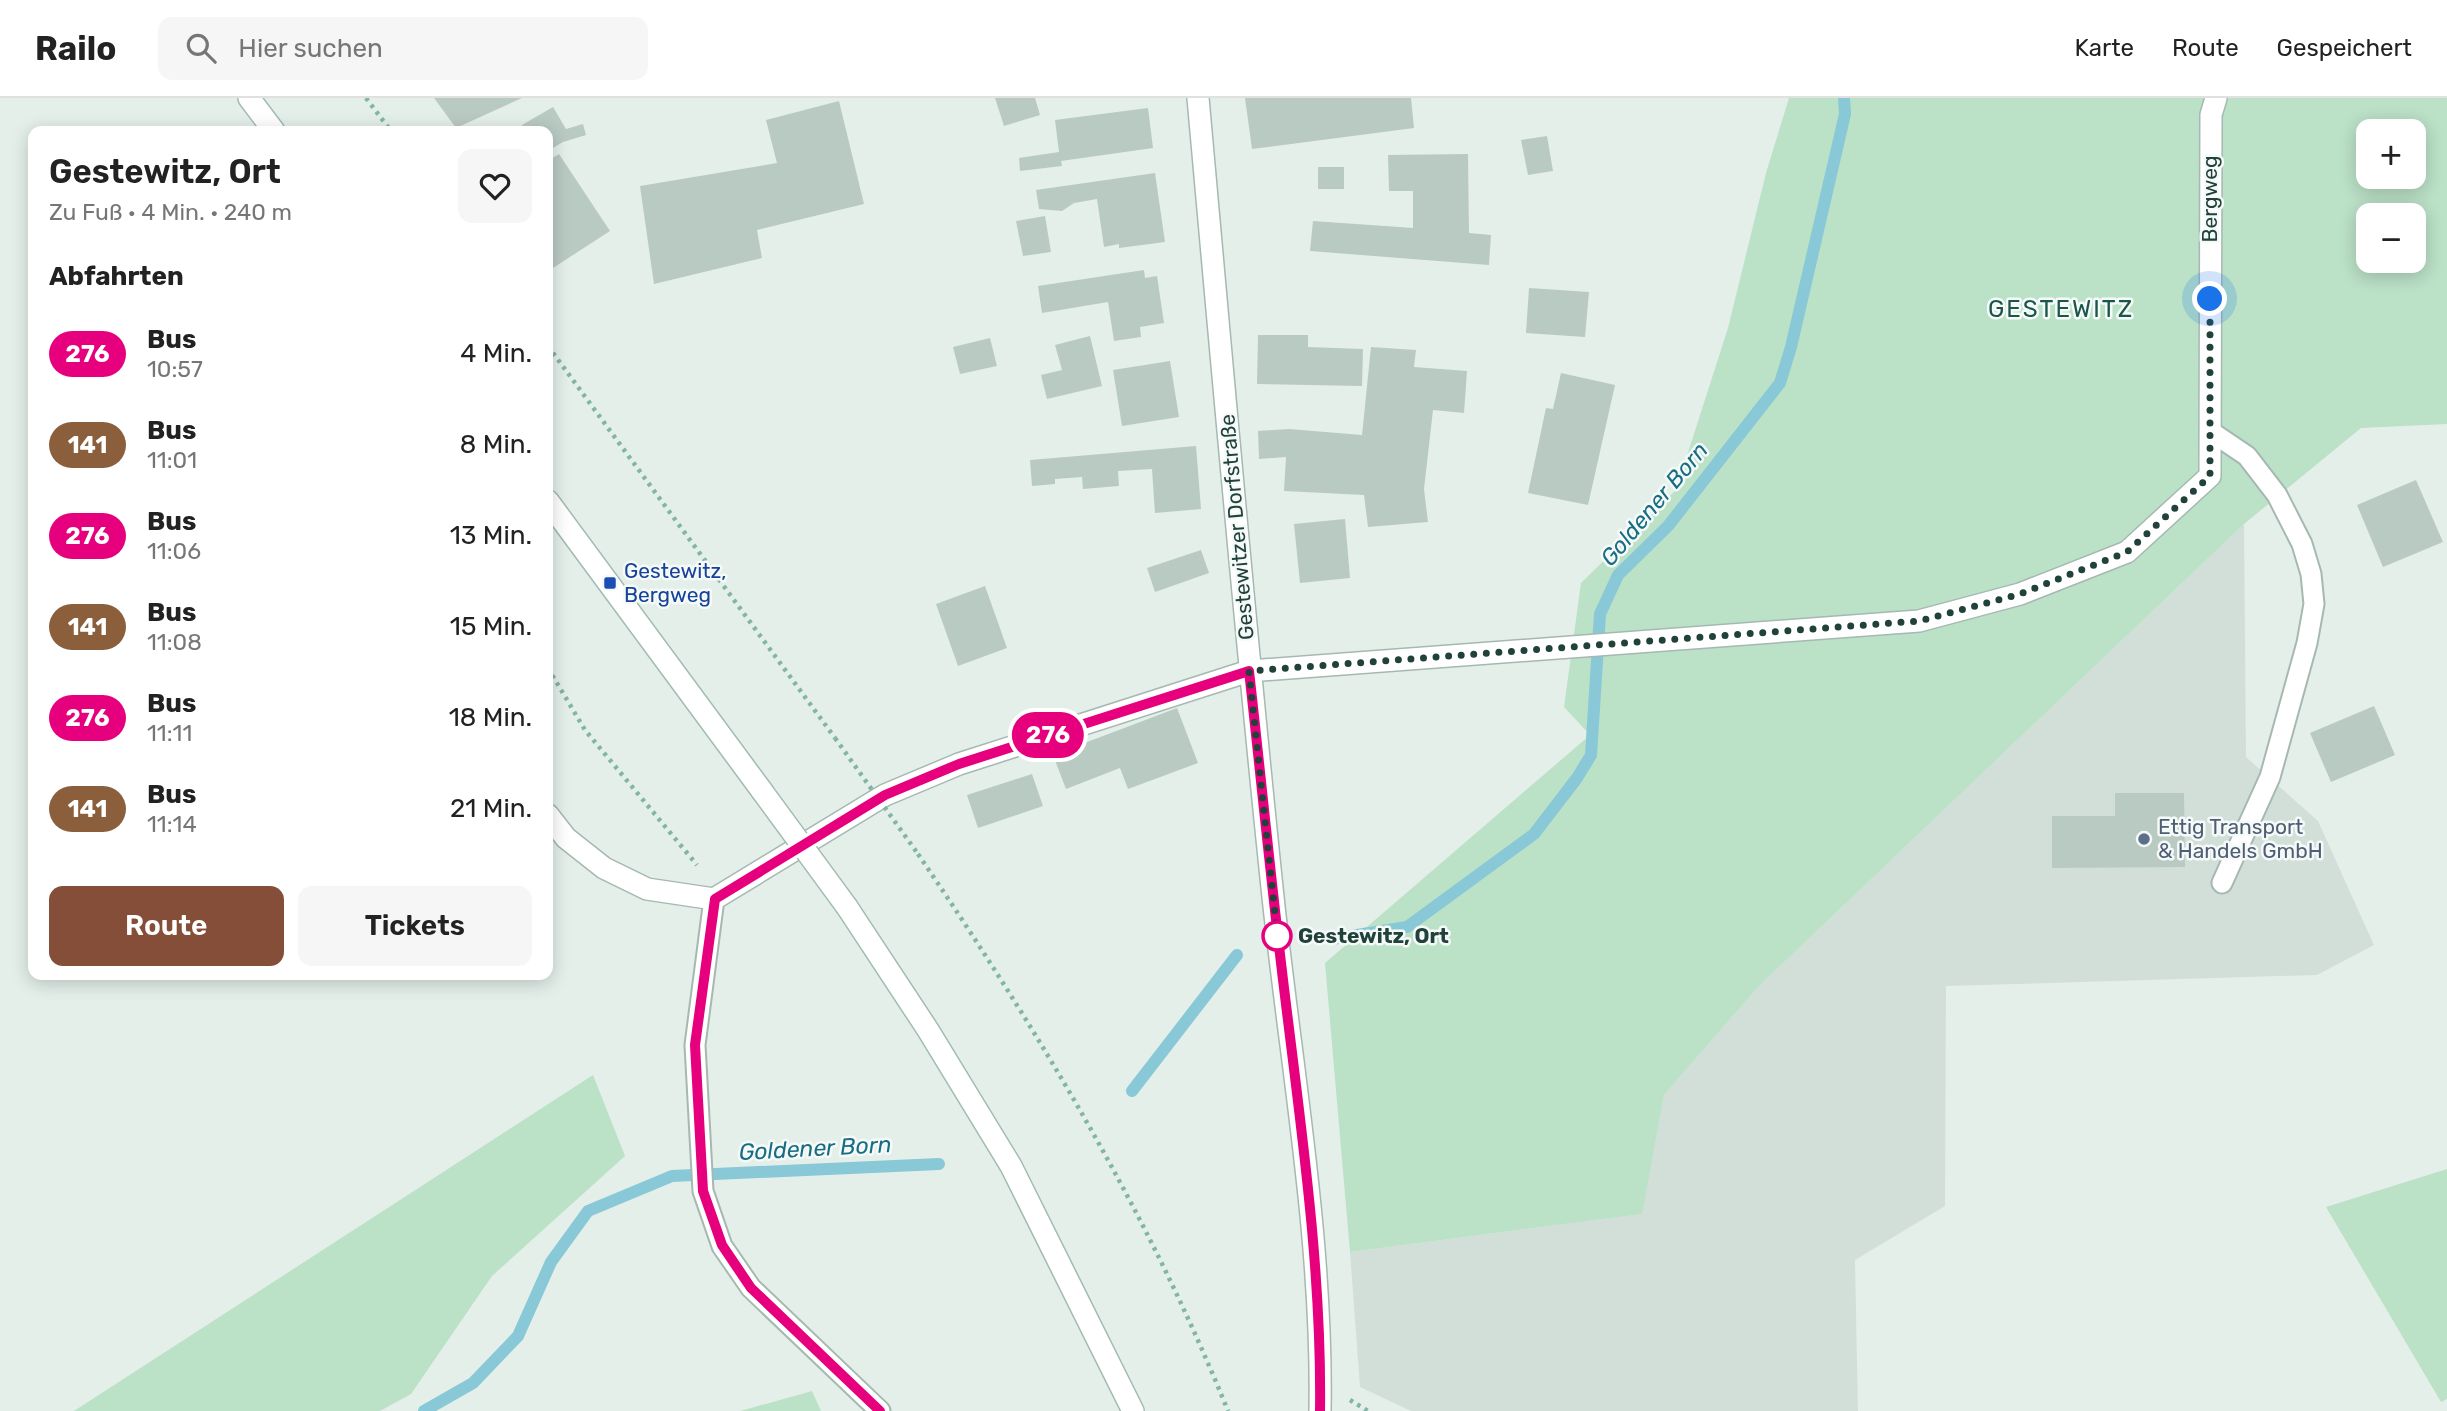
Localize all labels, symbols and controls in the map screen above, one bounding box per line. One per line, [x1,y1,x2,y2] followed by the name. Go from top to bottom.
[158,17,648,80] search box
[35,29,116,68] text: Railo
[182,29,220,67] icon: search
[238,33,383,64] text: Hier suchen
[2075,34,2134,62] text: Karte
[2172,34,2239,62] text: Route
[2277,34,2412,62] text: Gespeichert
[2356,119,2426,273] map controls
[2356,119,2426,189] button: +
[458,149,532,223] button: heart
[49,152,281,191] text: Gestewitz, Ort
[2197,156,2222,242] street label: Bergweg
[49,198,292,226] text: Zu Fuß · 4 Min. · 240 m
[2356,203,2426,273] button: −
[49,261,184,292] text: Abfahrten
[2192,281,2227,316] your location
[1988,295,2134,323] district label: GESTEWITZ
[147,324,196,355] text: Bus
[460,338,532,369] text: 4 Min.
[65,340,110,368] text: 276
[147,355,203,383] text: 10:57
[1214,413,1259,641] street label: Gestewitzer Dorfstraße
[147,415,196,446] text: Bus
[460,429,532,460] text: 8 Min.
[68,431,107,459] text: 141
[1594,436,1714,572] water label: Goldener Born
[147,446,197,474] text: 11:01
[147,506,196,537] text: Bus
[450,520,532,551] text: 13 Min.
[65,522,110,550] text: 276
[147,537,201,565] text: 11:06
[624,558,727,607] place label: Gestewitz, Bergweg
[602,575,618,591] marker: Gestewitz, Bergweg
[147,597,196,628] text: Bus
[450,611,532,642] text: 15 Min.
[68,613,107,641] text: 141
[147,628,202,656] text: 11:08
[147,688,196,719] text: Bus
[449,702,532,733] text: 18 Min.
[65,704,110,732] text: 276
[1008,712,1088,758] line badge: 276
[147,719,192,747] text: 11:11
[1026,721,1070,749] text: 276
[147,779,196,810] text: Bus
[450,793,532,824] text: 21 Min.
[68,795,107,823] text: 141
[147,810,197,838] text: 11:14
[2158,814,2323,863] place label: Ettig Transport & Handels GmbH
[2136,831,2152,847] marker: Ettig Transport & Handels GmbH
[49,886,284,966] button: Route
[298,886,532,966] button: Tickets
[1262,921,1292,951] marker: Gestewitz, Ort
[1298,923,1449,948] place label: Gestewitz, Ort
[738,1130,892,1166] water label: Goldener Born

